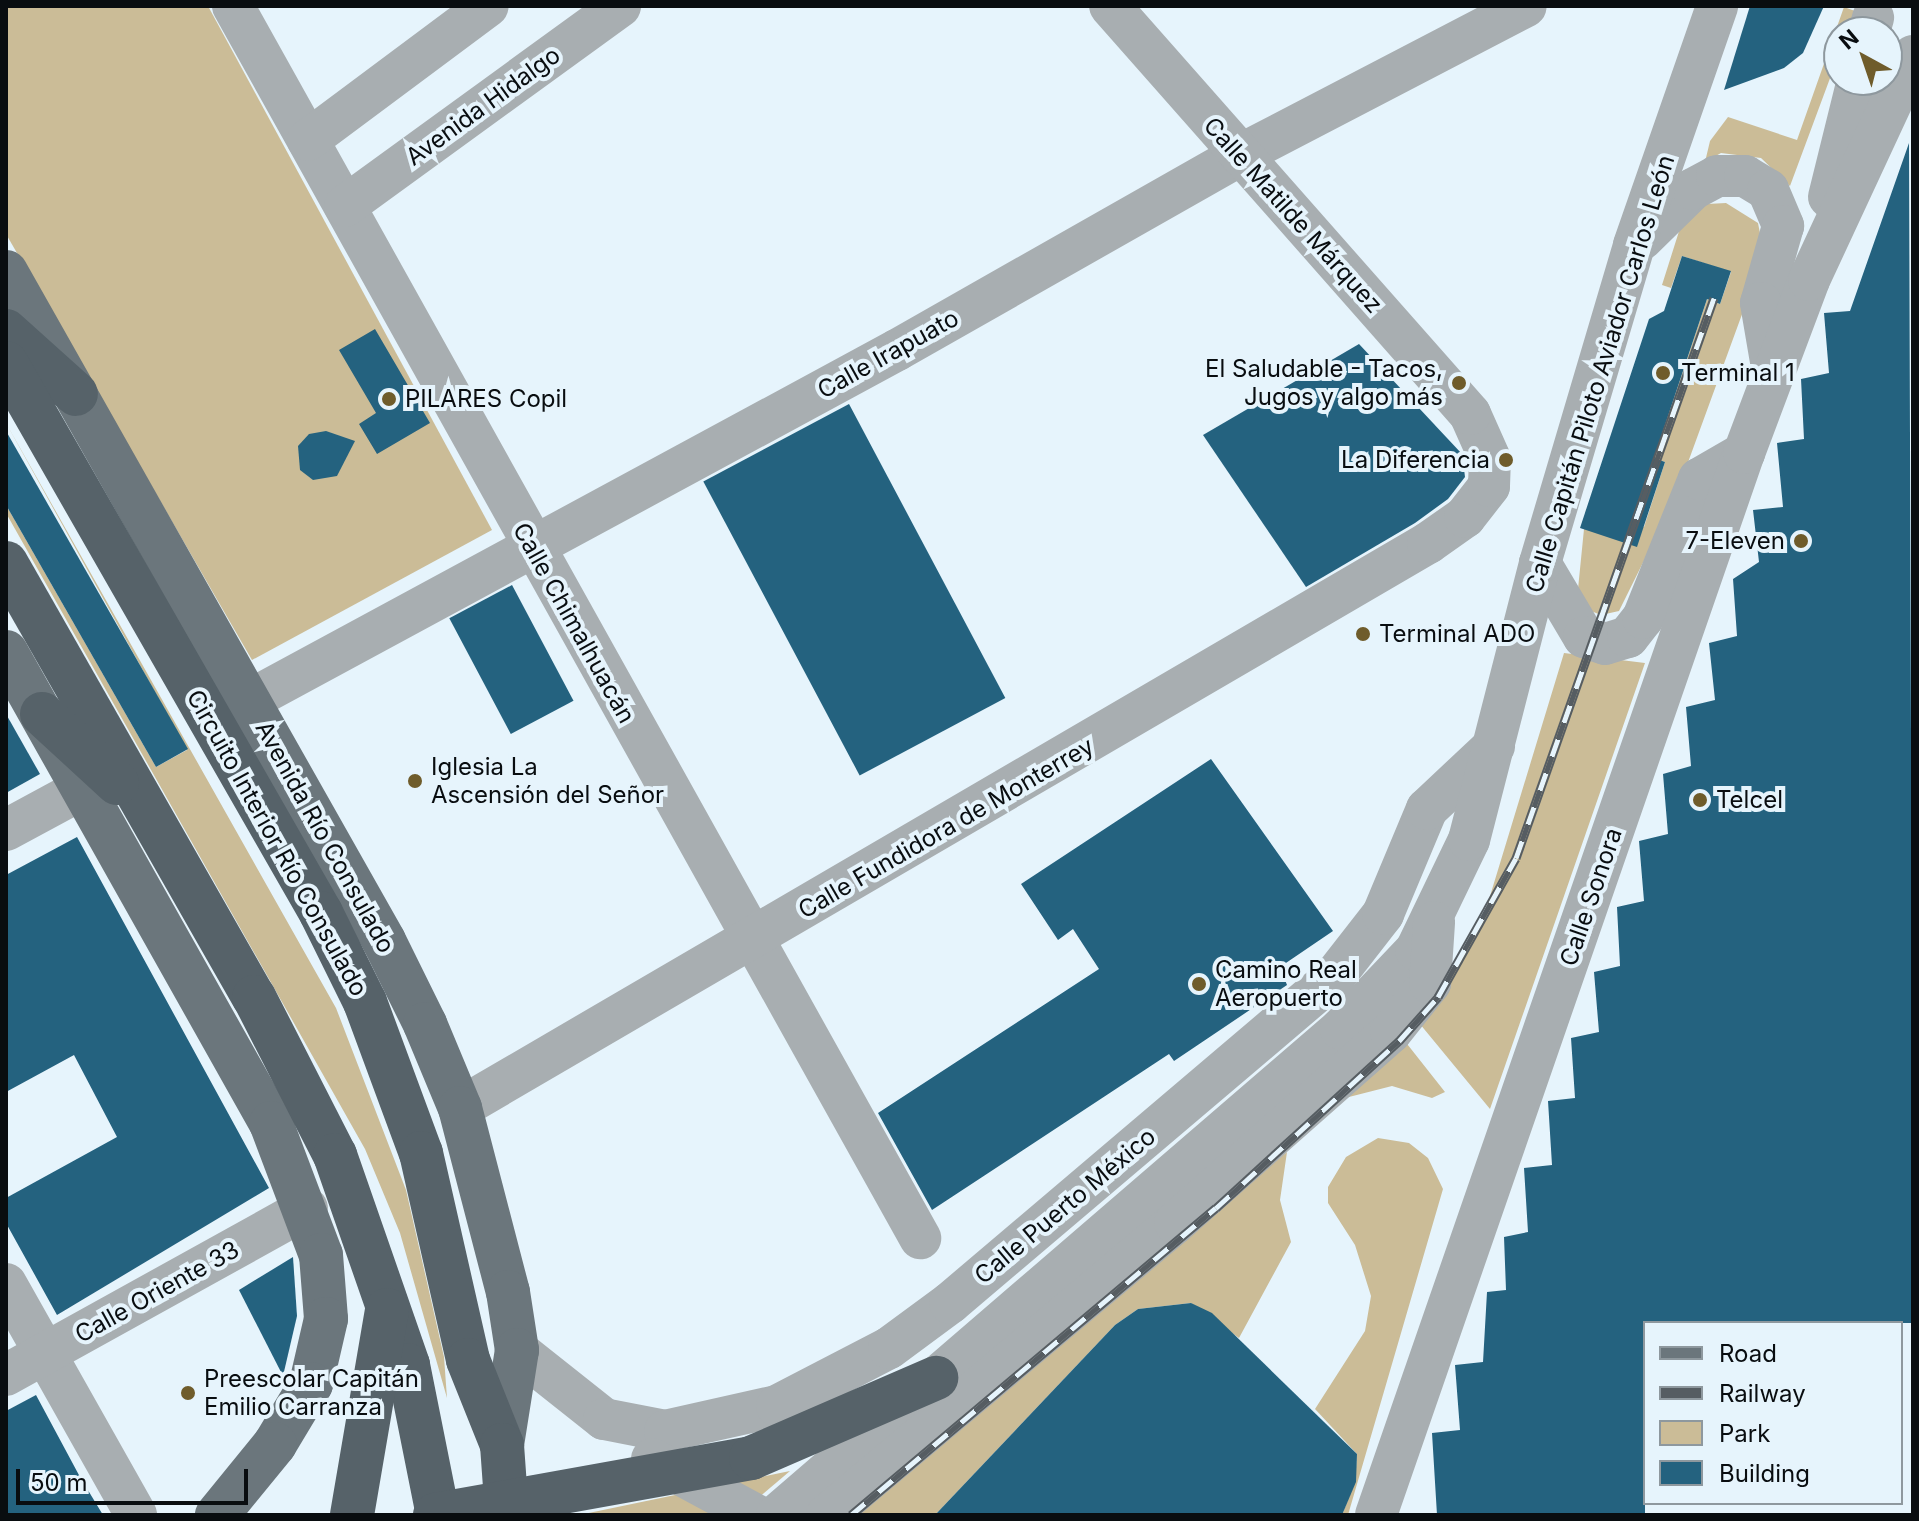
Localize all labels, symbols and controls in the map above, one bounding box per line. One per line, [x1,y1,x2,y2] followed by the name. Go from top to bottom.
[1823,16,1903,96] north arrow
[1834,24,1864,54] text: N
[400,40,566,172] street label: Avenida Hidalgo
[1198,111,1388,319] street label: Calle Matilde Márquez
[1520,152,1680,596] street label: Calle Capitán Piloto Aviador Carlos León
[812,303,964,405] street label: Calle Irapuato
[1205,355,1443,411] place label: El Saludable - Tacos, Jugos y algo más
[1681,359,1795,387] place label: Terminal 1
[1652,362,1674,384] marker: Terminal 1
[1450,374,1468,392] marker: El Saludable - Tacos, Jugos y algo más
[405,385,567,413] place label: PILARES Copil
[380,390,398,408] marker: PILARES Copil
[1341,446,1490,474] place label: La Diferencia
[1497,451,1515,469] marker: La Diferencia
[507,518,641,728] street label: Calle Chimalhuacán
[1685,527,1785,555] place label: 7-Eleven
[1792,532,1810,550] marker: 7-Eleven
[1379,620,1535,648] place label: Terminal ADO
[1354,625,1372,643] marker: Terminal ADO
[181,685,373,1001] street label: Circuito Interior Río Consulado
[249,716,401,958] street label: Avenida Río Consulado
[793,731,1099,925] street label: Calle Fundidora de Monterrey
[431,753,664,809] place label: Iglesia La Ascensión del Señor
[406,772,424,790] marker: Iglesia La Ascensión del Señor
[1716,786,1783,814] place label: Telcel
[1691,791,1709,809] marker: Telcel
[1554,824,1628,970] street label: Calle Sonora
[1215,956,1357,1012] place label: Camino Real Aeropuerto
[1190,975,1208,993] marker: Camino Real Aeropuerto
[969,1122,1161,1290] street label: Calle Puerto México
[70,1235,244,1349] street label: Calle Oriente 33
[1643,1321,1903,1505] legend
[1719,1339,1777,1368] text: Road
[204,1365,419,1421] place label: Preescolar Capitán Emilio Carranza
[1719,1379,1806,1408] text: Railway
[179,1384,197,1402] marker: Preescolar Capitán Emilio Carranza
[1719,1419,1770,1448] text: Park
[20,1453,252,1503] scale bar
[1719,1459,1810,1488] text: Building
[30,1468,88,1497] text: 50 m

